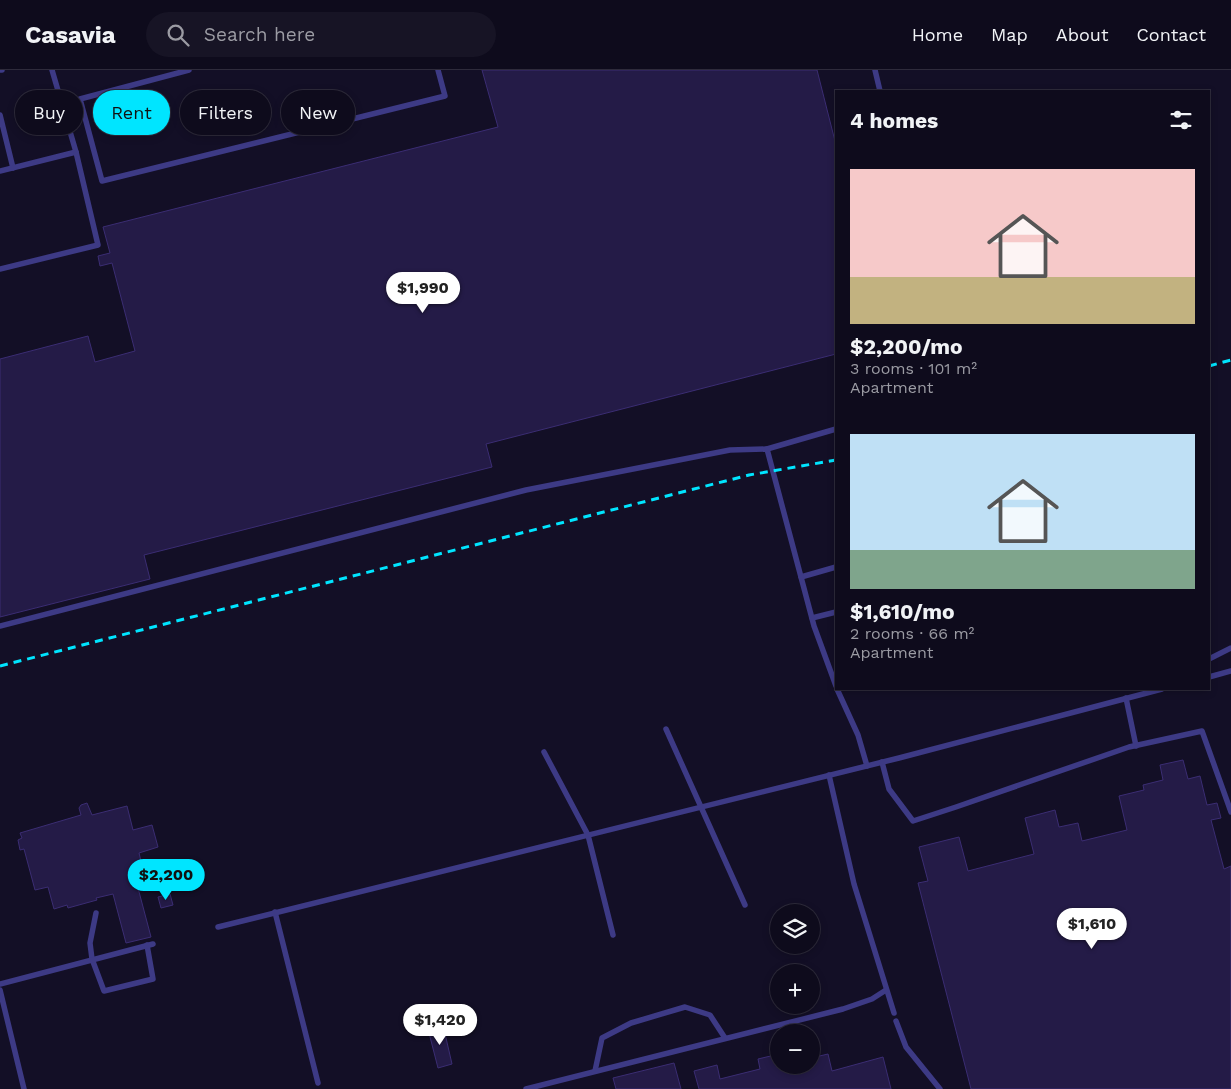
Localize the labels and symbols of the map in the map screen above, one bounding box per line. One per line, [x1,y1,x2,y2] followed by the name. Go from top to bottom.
[382,272,464,314] pin: $1,990
[125,858,207,901] pin: $2,200
[1051,908,1133,950] pin: $1,610
[399,1004,481,1046] pin: $1,420

